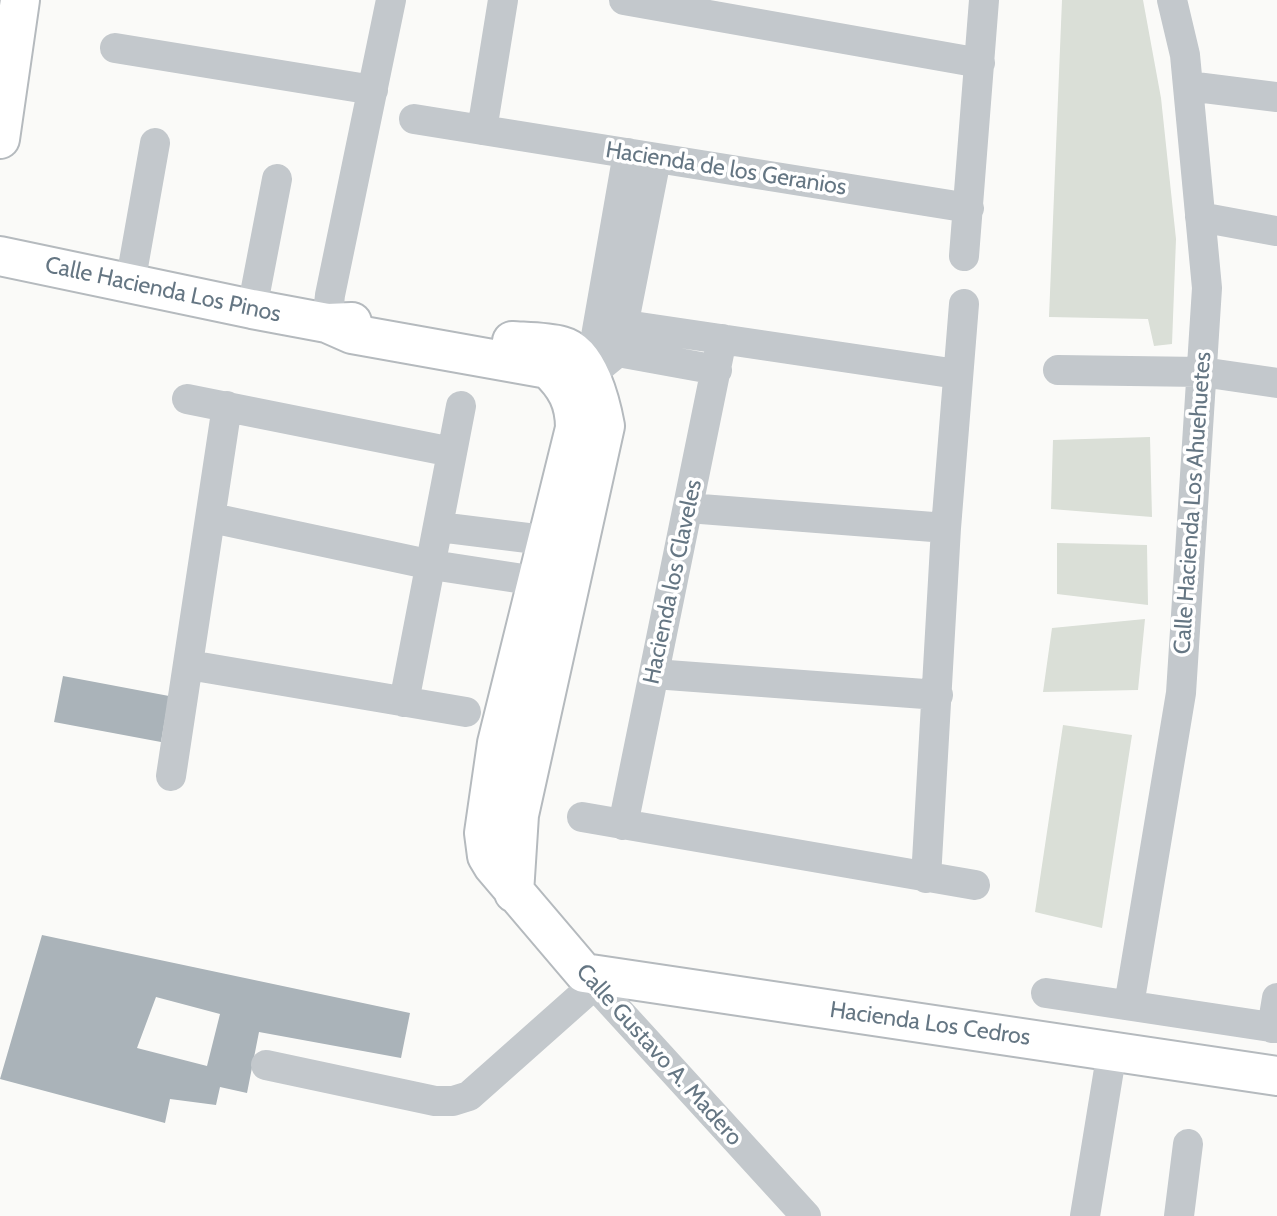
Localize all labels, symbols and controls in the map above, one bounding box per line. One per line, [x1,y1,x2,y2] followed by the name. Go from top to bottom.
[604,136,848,202] street label: Hacienda de los Geranios
[43,252,283,328] street label: Calle Hacienda Los Pinos
[1169,351,1217,655] street label: Calle Hacienda Los Ahuehuetes
[638,477,708,687] street label: Hacienda los Claveles
[570,958,748,1152] street label: Calle Gustavo A. Madero
[828,996,1032,1052] street label: Hacienda Los Cedros

